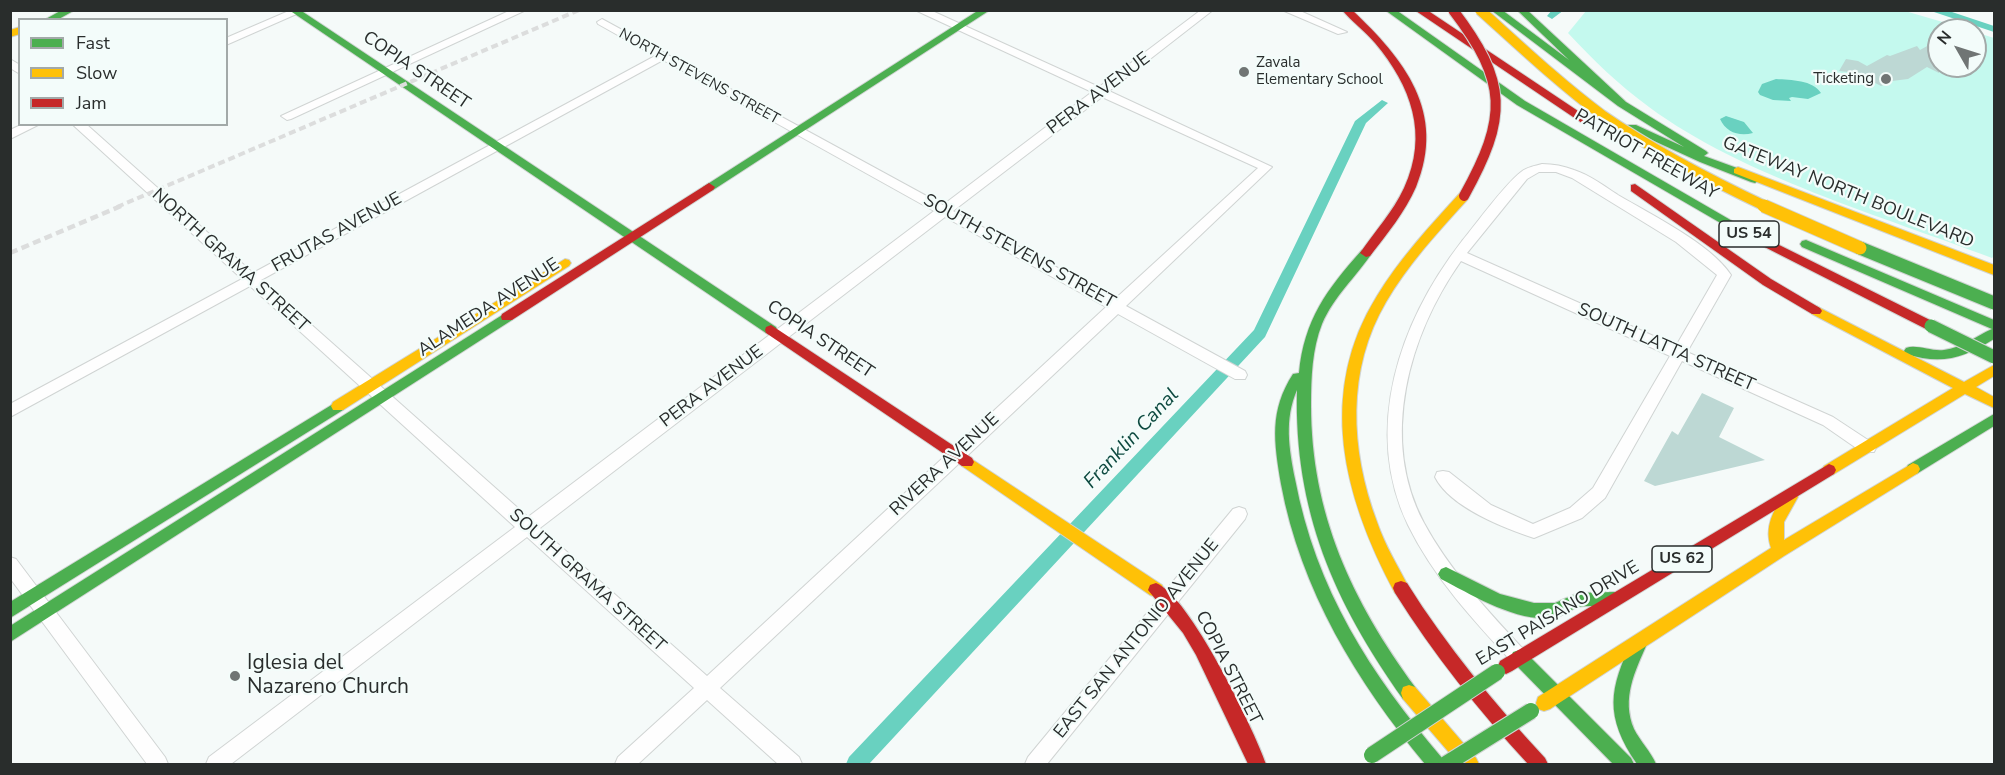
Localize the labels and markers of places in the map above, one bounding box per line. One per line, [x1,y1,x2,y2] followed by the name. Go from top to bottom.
[1256,54,1383,89] place label: Zavala Elementary School
[1237,65,1251,79] marker: Zavala Elementary School
[1813,70,1874,88] place label: Ticketing
[1879,72,1893,86] marker: Ticketing
[247,651,409,701] place label: Iglesia del Nazareno Church
[228,669,242,683] marker: Iglesia del Nazareno Church

